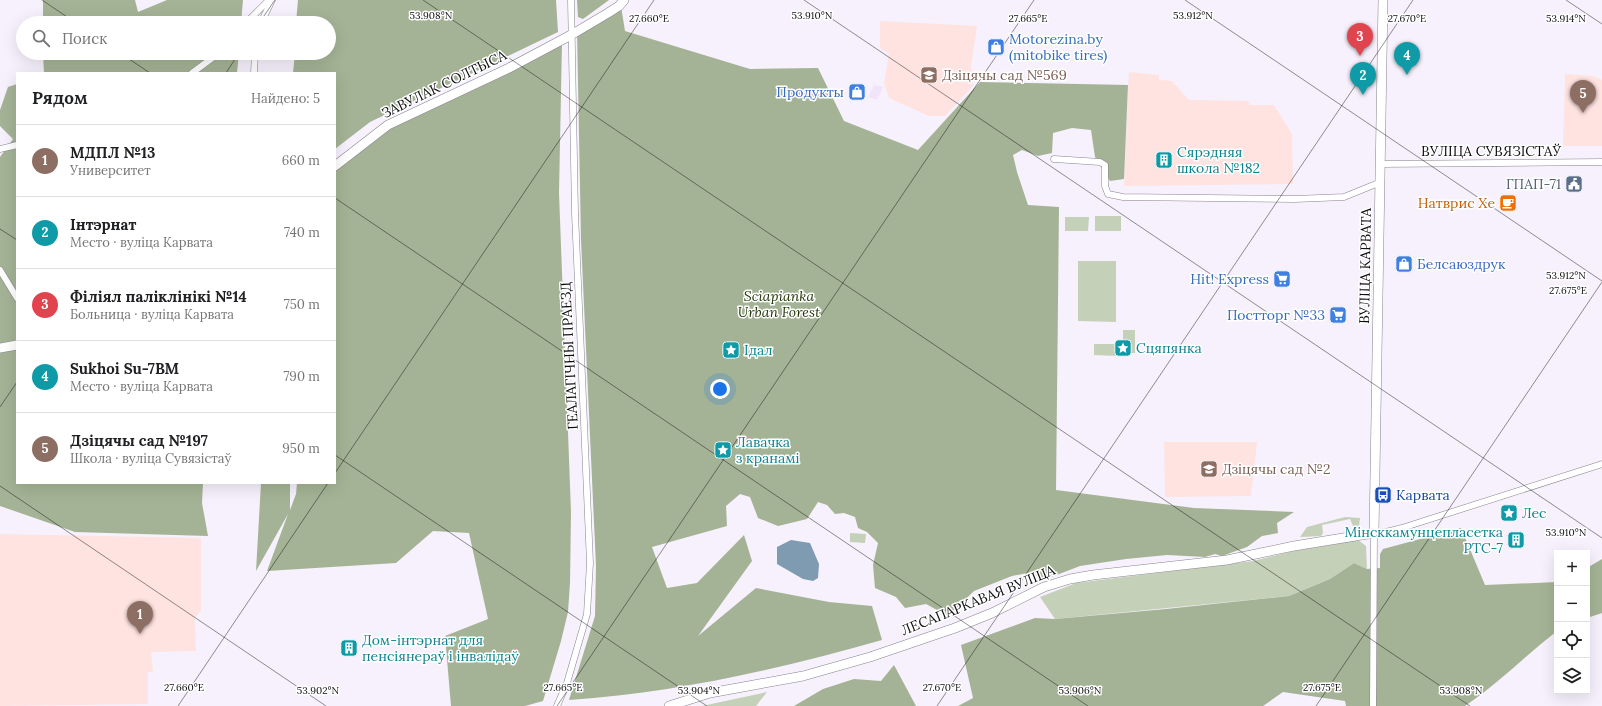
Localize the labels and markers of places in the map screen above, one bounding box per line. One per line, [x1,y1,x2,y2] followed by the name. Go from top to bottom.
[1347,23,1373,56] pin: 3
[1009,30,1107,64] place label: Motorezina.by (mitobike tires)
[986,37,1006,57] shop icon: Motorezina.by (mitobike tires)
[1394,42,1420,75] pin: 4
[1350,62,1376,95] pin: 2
[919,65,939,85] school or university icon: Дзіцячы сад №569
[942,66,1067,84] place label: Дзіцячы сад №569
[1570,80,1596,113] pin: 5
[847,82,867,102] shop icon: Продукты
[776,83,844,101] place label: Продукты
[1177,143,1260,177] place label: Сярэдняя школа №182
[1154,150,1174,170] building icon: Сярэдняя школа №182
[1564,174,1584,194] public building icon: ГПАП-71
[1506,175,1561,193] place label: ГПАП-71
[1498,193,1518,213] cafe icon: Натврис Хе
[1418,194,1495,212] place label: Натврис Хе
[1394,254,1414,274] shop icon: Белсаюздрук
[1417,255,1506,273] place label: Белсаюздрук
[1272,269,1292,289] supermarket icon: Hit! Express
[1190,270,1269,288] place label: Hit! Express
[1328,305,1348,325] supermarket icon: Постторг №33
[1227,306,1325,324] place label: Постторг №33
[1113,338,1133,358] place icon: Сцяпянка
[1136,339,1202,357] place label: Сцяпянка
[721,340,741,360] place icon: Ідал
[744,341,772,359] place label: Ідал
[736,433,799,467] place label: Лавачка з кранамі
[713,440,733,460] place icon: Лавачка з кранамі
[1199,459,1219,479] school or university icon: Дзіцячы сад №2
[1222,460,1330,478] place label: Дзіцячы сад №2
[1373,485,1393,505] bus stop icon: Карвата
[1396,486,1450,504] place label: Карвата
[1499,503,1519,523] place icon: Лес
[1522,504,1546,522] place label: Лес
[1344,523,1504,557] place label: Мінсккамунцепласетка РТС-7
[1506,530,1526,550] building icon: Мінсккамунцепласетка РТС-7
[127,601,153,634] pin: 1
[362,631,519,665] place label: Дом-інтэрнат для пенсіянераў і інвалідаў
[339,638,359,658] building icon: Дом-інтэрнат для пенсіянераў і інвалідаў

